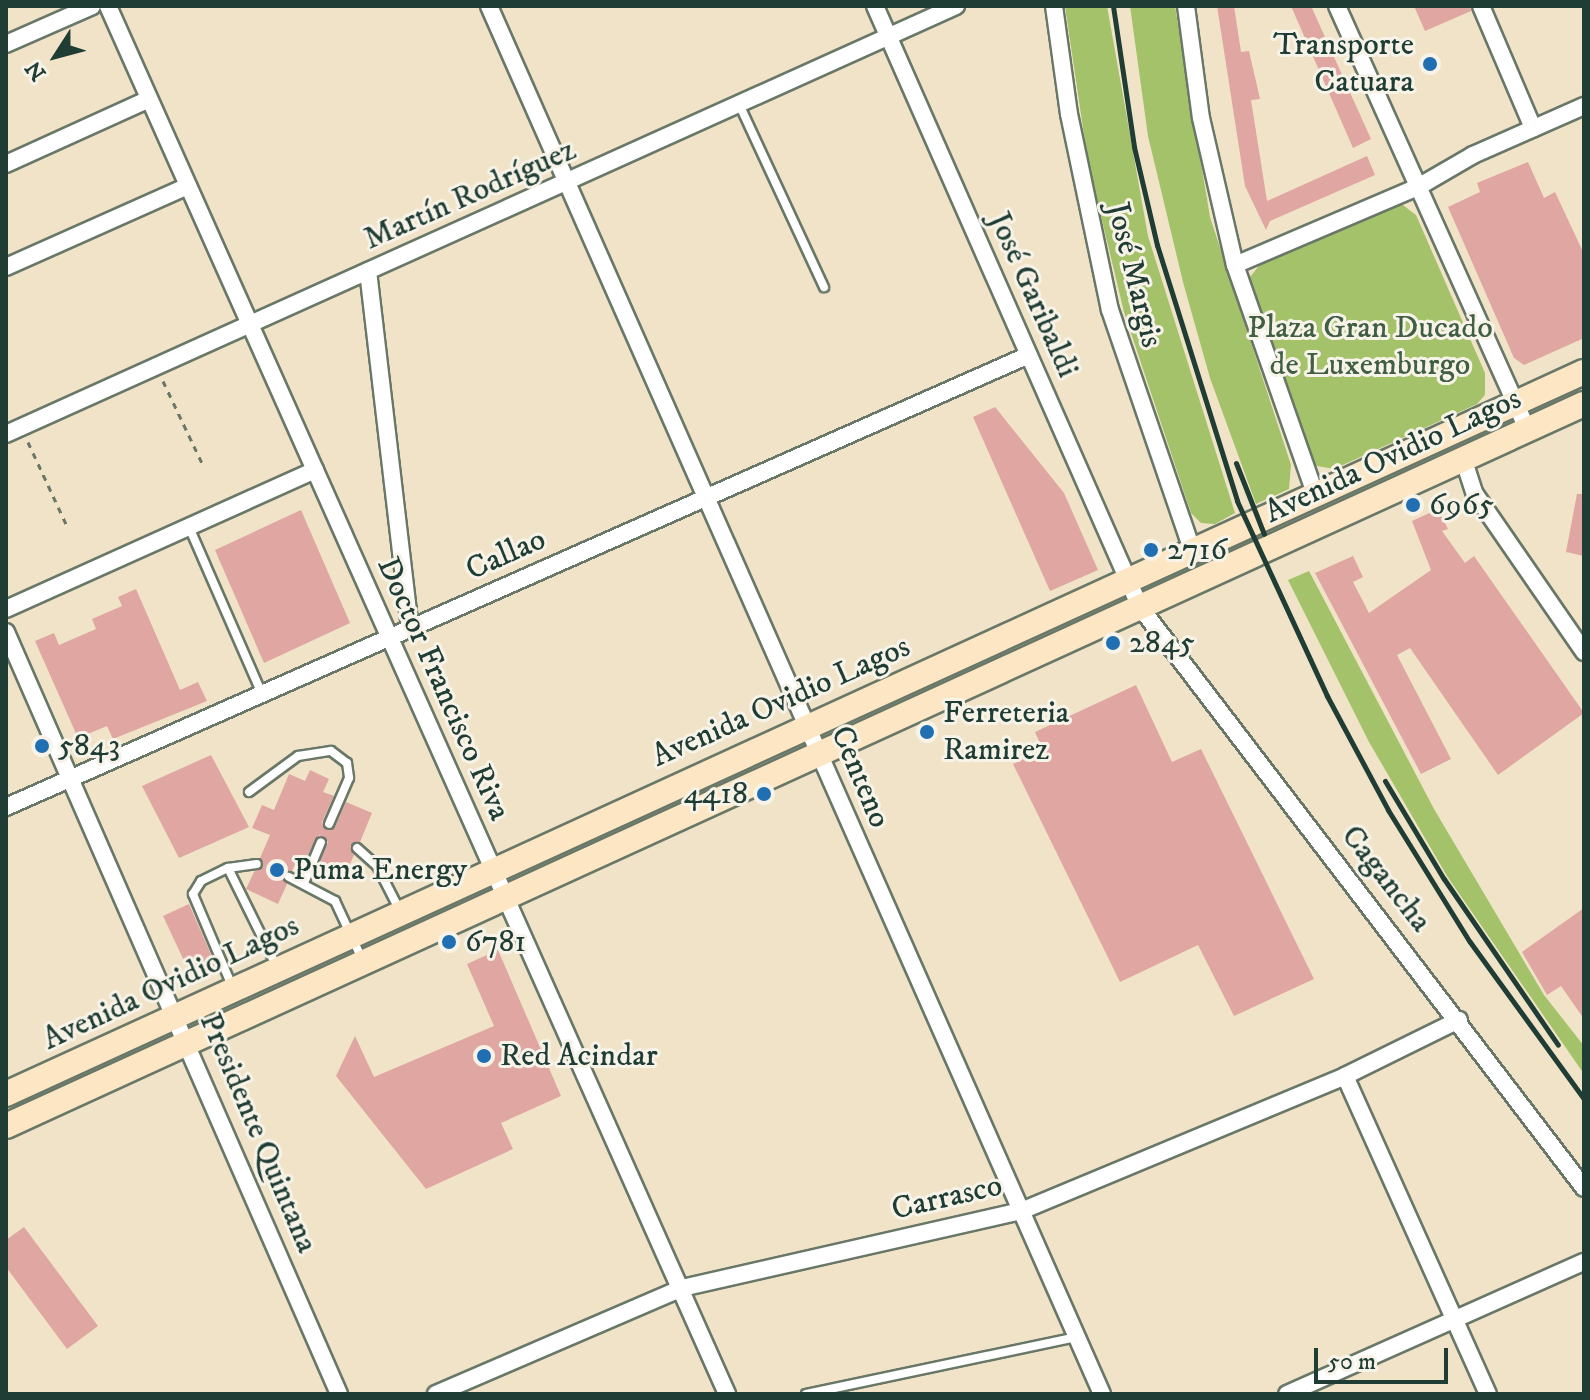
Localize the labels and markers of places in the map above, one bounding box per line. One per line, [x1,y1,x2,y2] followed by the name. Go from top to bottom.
[1273,27,1414,102] place label: Transporte Catuara
[1421,55,1439,73] marker: Transporte Catuara
[1429,486,1494,524] place label: 6965
[1404,496,1422,514] marker: 6965
[1167,531,1227,569] place label: 2716
[1142,541,1160,559] marker: 2716
[1129,624,1195,662] place label: 2845
[1104,634,1122,652] marker: 2845
[943,695,1069,770] place label: Ferreteria Ramirez
[918,723,936,741] marker: Ferreteria Ramirez
[58,727,120,765] place label: 5843
[33,737,51,755] marker: 5843
[683,775,748,813] place label: 4418
[755,785,773,803] marker: 4418
[293,851,467,889] place label: Puma Energy
[268,861,286,879] marker: Puma Energy
[465,923,526,961] place label: 6781
[440,933,458,951] marker: 6781
[500,1037,658,1075] place label: Red Acindar
[475,1047,493,1065] marker: Red Acindar

